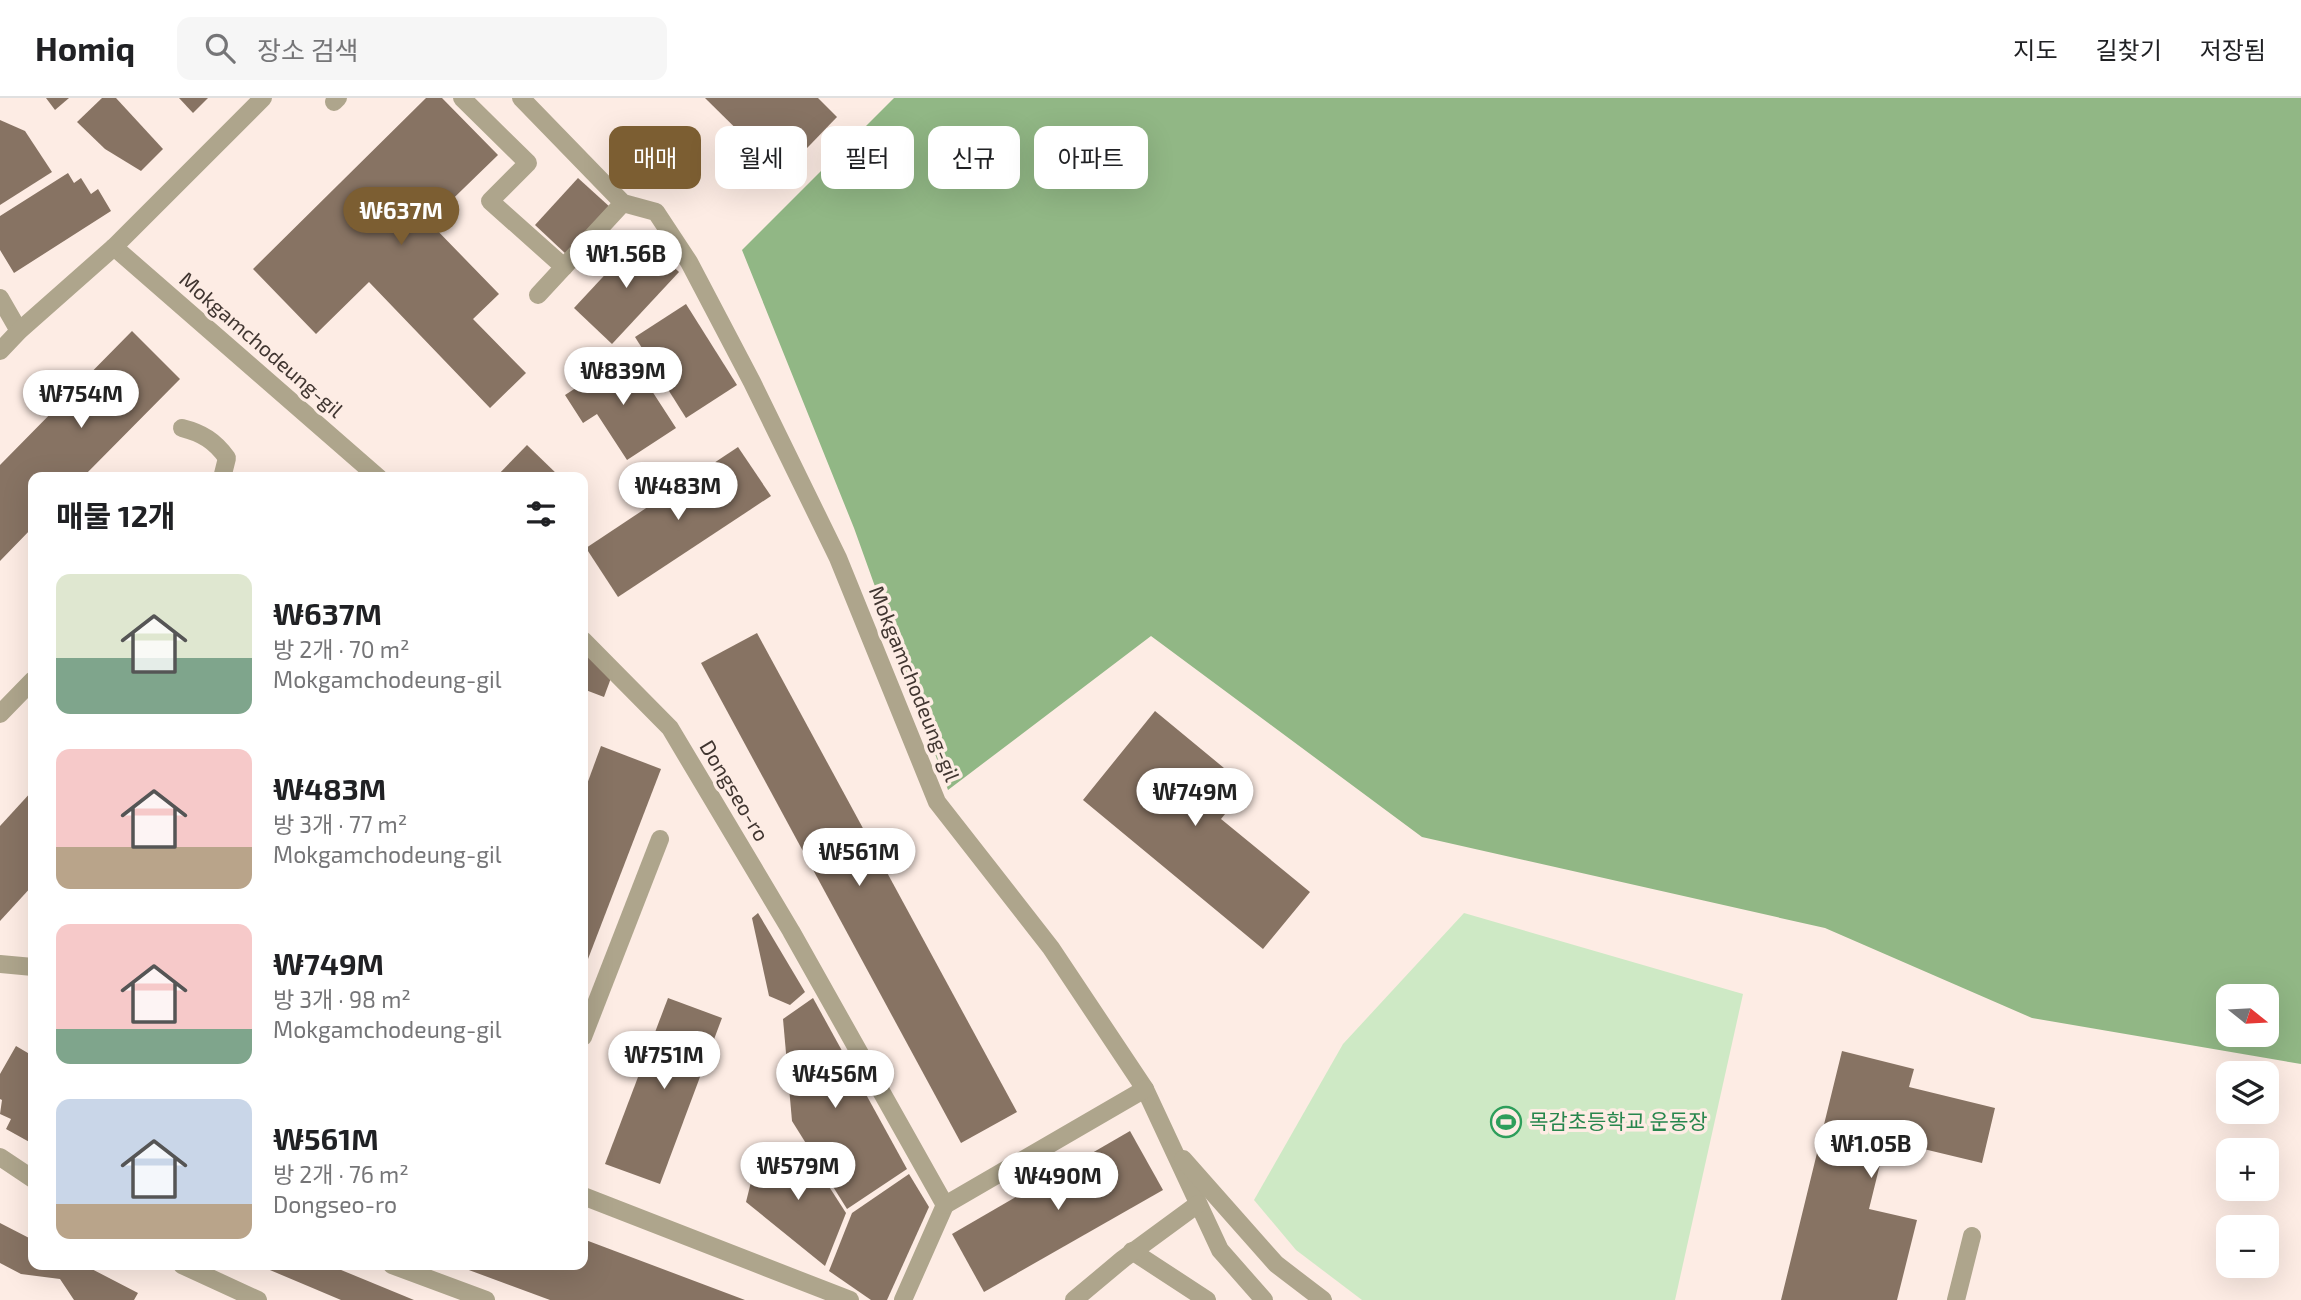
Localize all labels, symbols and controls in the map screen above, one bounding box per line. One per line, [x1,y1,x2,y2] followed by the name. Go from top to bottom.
[177,17,667,80] search box
[35,28,135,68] text: Homiq
[201,29,239,67] icon: search
[257,34,359,65] text: 장소 검색
[2013,35,2058,64] text: 지도
[2096,35,2162,64] text: 길찾기
[2200,35,2266,64] text: 저장됨
[609,126,701,189] chip: 매매
[715,126,807,189] chip: 월세
[821,126,914,189] chip: 필터
[928,126,1020,189] chip: 신규
[1034,126,1148,189] chip: 아파트
[352,188,450,247] pin: ₩637M
[359,196,443,224] text: ₩637M
[569,230,683,290] pin: ₩1.56B
[586,239,666,267] text: ₩1.56B
[175,266,350,422] street label: Mokgamchodeung-gil
[574,348,672,407] pin: ₩839M
[580,356,666,384] text: ₩839M
[32,370,130,430] pin: ₩754M
[39,379,123,407] text: ₩754M
[629,462,727,522] pin: ₩483M
[635,471,721,499] text: ₩483M
[522,495,560,533] icon: filters
[56,497,176,533] text: 매물 12개
[865,582,966,786] street label: Mokgamchodeung-gil
[273,595,382,631] text: ₩637M
[112,602,196,686] icon: home
[273,635,410,663] text: 방 2개 · 70 m²
[273,665,502,693] text: Mokgamchodeung-gil
[695,735,775,845] street label: Dongseo-ro
[1146,768,1244,828] pin: ₩749M
[273,770,386,806] text: ₩483M
[112,777,196,861] icon: home
[1152,777,1238,805] text: ₩749M
[273,810,407,838] text: 방 3개 · 77 m²
[810,828,908,888] pin: ₩561M
[819,837,899,865] text: ₩561M
[273,840,502,868] text: Mokgamchodeung-gil
[273,945,384,981] text: ₩749M
[112,952,196,1036] icon: home
[2216,984,2278,1046] north arrow
[2216,984,2279,1278] map controls
[273,985,411,1013] text: 방 3개 · 98 m²
[273,1015,502,1043] text: Mokgamchodeung-gil
[615,1032,713,1091] pin: ₩751M
[624,1040,704,1068] text: ₩751M
[786,1051,884,1110] pin: ₩456M
[792,1059,878,1087] text: ₩456M
[2216,1061,2279,1124] button: layers
[1489,1105,1523,1139] sports icon: 목감초등학교 운동장
[1529,1108,1708,1133] place label: 목감초등학교 운동장
[273,1120,379,1156] text: ₩561M
[1814,1121,1928,1180] pin: ₩1.05B
[112,1127,196,1211] icon: home
[1830,1129,1912,1157] text: ₩1.05B
[2216,1138,2279,1201] button: +
[749,1142,847,1202] pin: ₩579M
[756,1151,840,1179] text: ₩579M
[1009,1152,1107,1212] pin: ₩490M
[273,1160,409,1188] text: 방 2개 · 76 m²
[1014,1161,1102,1189] text: ₩490M
[273,1190,397,1218] text: Dongseo-ro
[2216,1215,2279,1278] button: −

